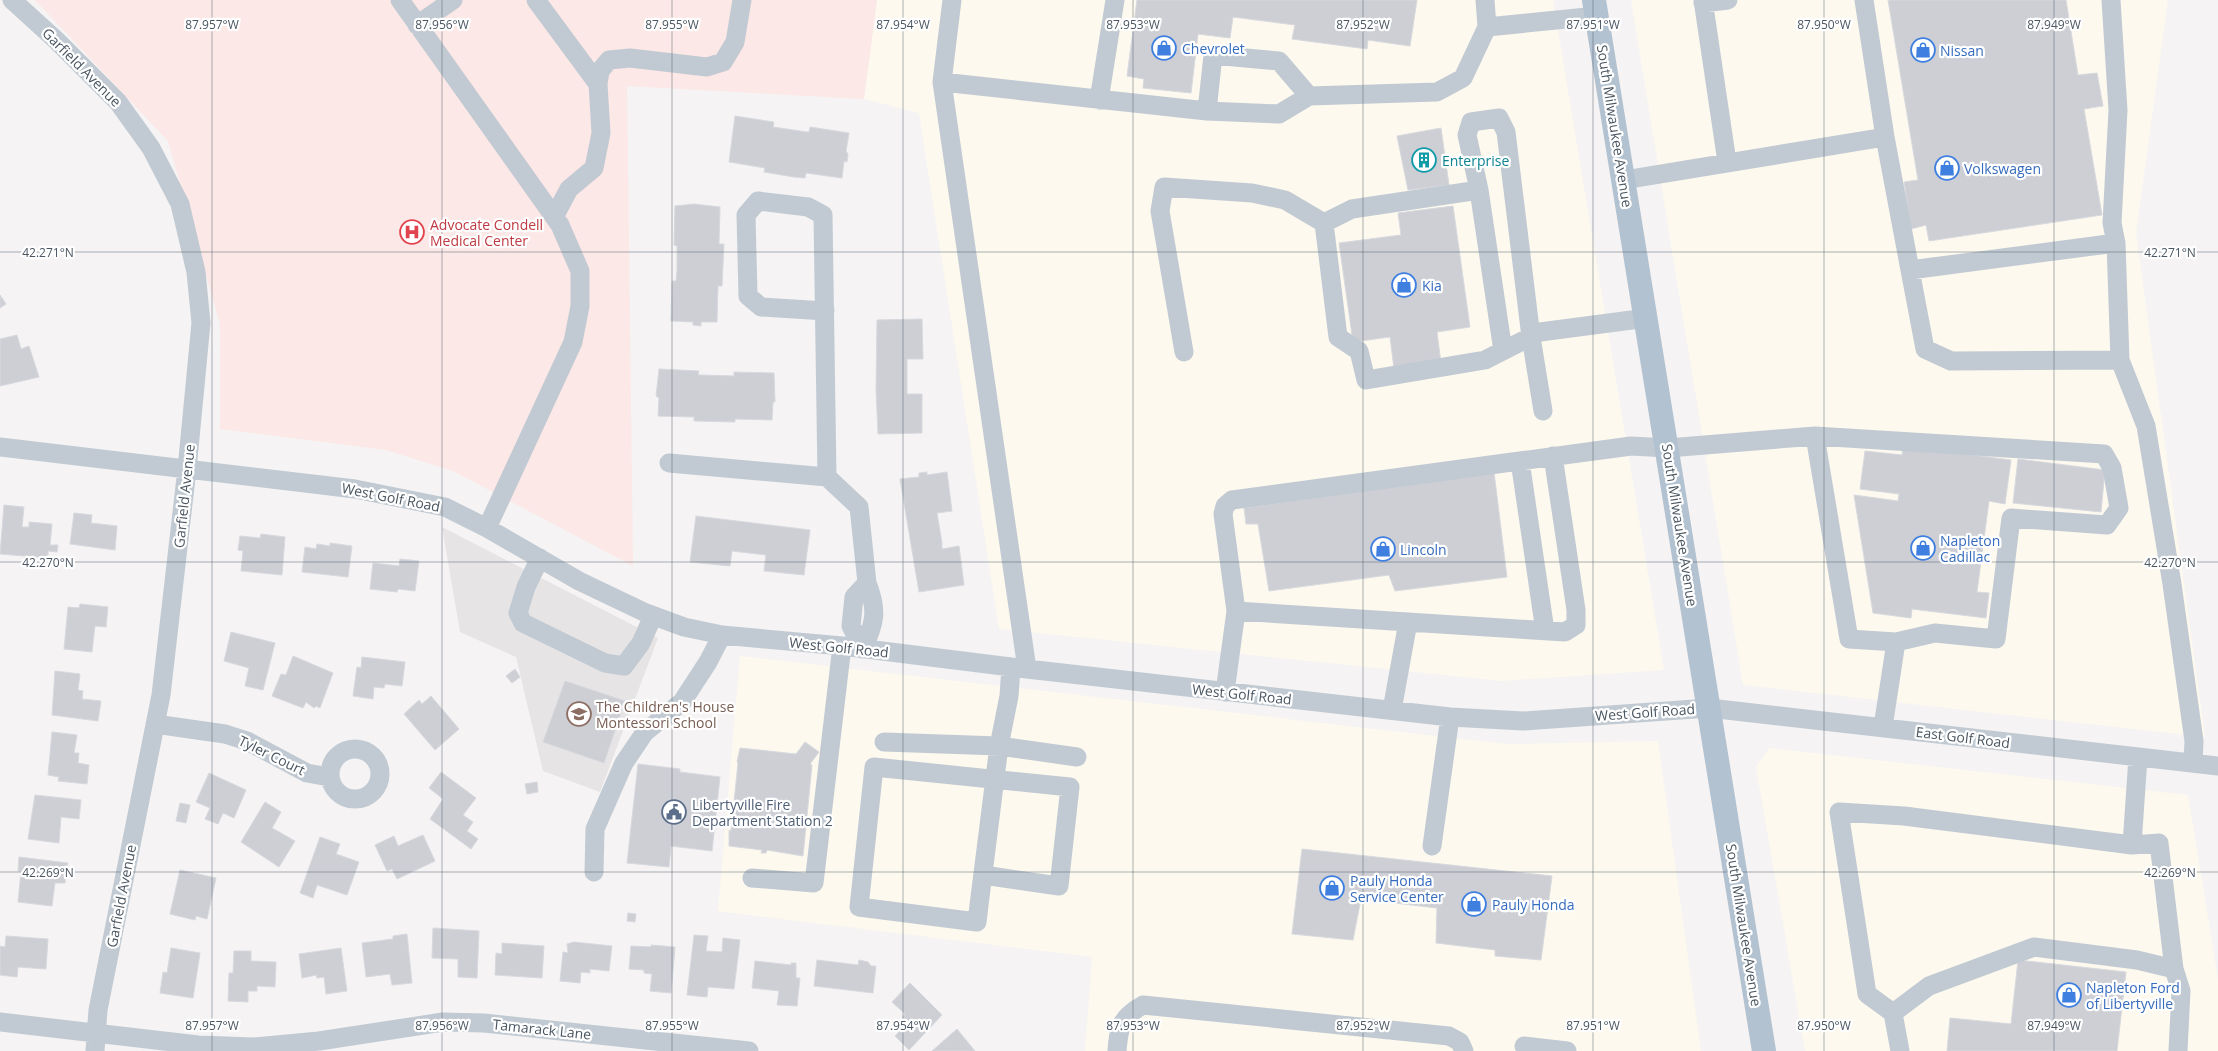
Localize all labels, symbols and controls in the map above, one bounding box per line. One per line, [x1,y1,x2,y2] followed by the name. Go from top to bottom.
[185,16,239,33] text: 87.957°W
[415,16,469,33] text: 87.956°W
[645,16,699,33] text: 87.955°W
[876,16,930,33] text: 87.954°W
[1106,16,1160,33] text: 87.953°W
[1336,16,1390,33] text: 87.952°W
[1566,16,1620,33] text: 87.951°W
[1797,16,1851,33] text: 87.950°W
[2027,16,2081,33] text: 87.949°W
[38,23,126,111] street label: Garfield Avenue
[1151,35,1177,61] shop icon: Chevrolet
[1910,37,1936,63] shop icon: Nissan
[1182,39,1245,58] place label: Chevrolet
[1940,41,1984,60] place label: Nissan
[1593,43,1637,209] street label: South Milwaukee Avenue
[1411,147,1437,173] building icon: Enterprise
[1442,151,1509,170] place label: Enterprise
[1934,155,1960,181] shop icon: Volkswagen
[1964,159,2041,178] place label: Volkswagen
[430,215,543,250] place label: Advocate Condell Medical Center
[399,219,425,245] hospital icon: Advocate Condell Medical Center
[22,244,74,261] text: 42.271°N
[2144,244,2196,261] text: 42.271°N
[1391,272,1417,298] shop icon: Kia
[1422,276,1442,295] place label: Kia
[1658,442,1702,608] street label: South Milwaukee Avenue
[169,443,199,549] street label: Garfield Avenue
[340,478,442,516] street label: West Golf Road
[1940,531,2000,566] place label: Napleton Cadillac
[1910,535,1936,561] shop icon: Napleton Cadillac
[1370,536,1396,562] shop icon: Lincoln
[1400,540,1447,559] place label: Lincoln
[22,554,74,571] text: 42.270°N
[2144,554,2196,571] text: 42.270°N
[788,632,890,662] street label: West Golf Road
[1191,679,1293,709] street label: West Golf Road
[596,697,734,732] place label: The Children's House Montessori School
[1594,699,1696,725] street label: West Golf Road
[566,701,592,727] school or university icon: The Children's House Montessori School
[1915,722,2011,752] street label: East Golf Road
[235,731,309,779] street label: Tyler Court
[692,795,833,830] place label: Libertyville Fire Department Station 2
[661,799,687,825] public building icon: Libertyville Fire Department Station 2
[1722,842,1766,1008] street label: South Milwaukee Avenue
[102,843,140,949] street label: Garfield Avenue
[22,864,74,881] text: 42.269°N
[2144,864,2196,881] text: 42.269°N
[1350,871,1444,906] place label: Pauly Honda Service Center
[1319,875,1345,901] shop icon: Pauly Honda Service Center
[1461,891,1487,917] shop icon: Pauly Honda
[1492,895,1575,914] place label: Pauly Honda
[2086,978,2180,1013] place label: Napleton Ford of Libertyville
[2056,982,2082,1008] shop icon: Napleton Ford of Libertyville
[492,1014,592,1044] street label: Tamarack Lane
[185,1017,239,1034] text: 87.957°W
[415,1017,469,1034] text: 87.956°W
[645,1017,699,1034] text: 87.955°W
[876,1017,930,1034] text: 87.954°W
[1106,1017,1160,1034] text: 87.953°W
[1336,1017,1390,1034] text: 87.952°W
[1566,1017,1620,1034] text: 87.951°W
[1797,1017,1851,1034] text: 87.950°W
[2027,1017,2081,1034] text: 87.949°W

